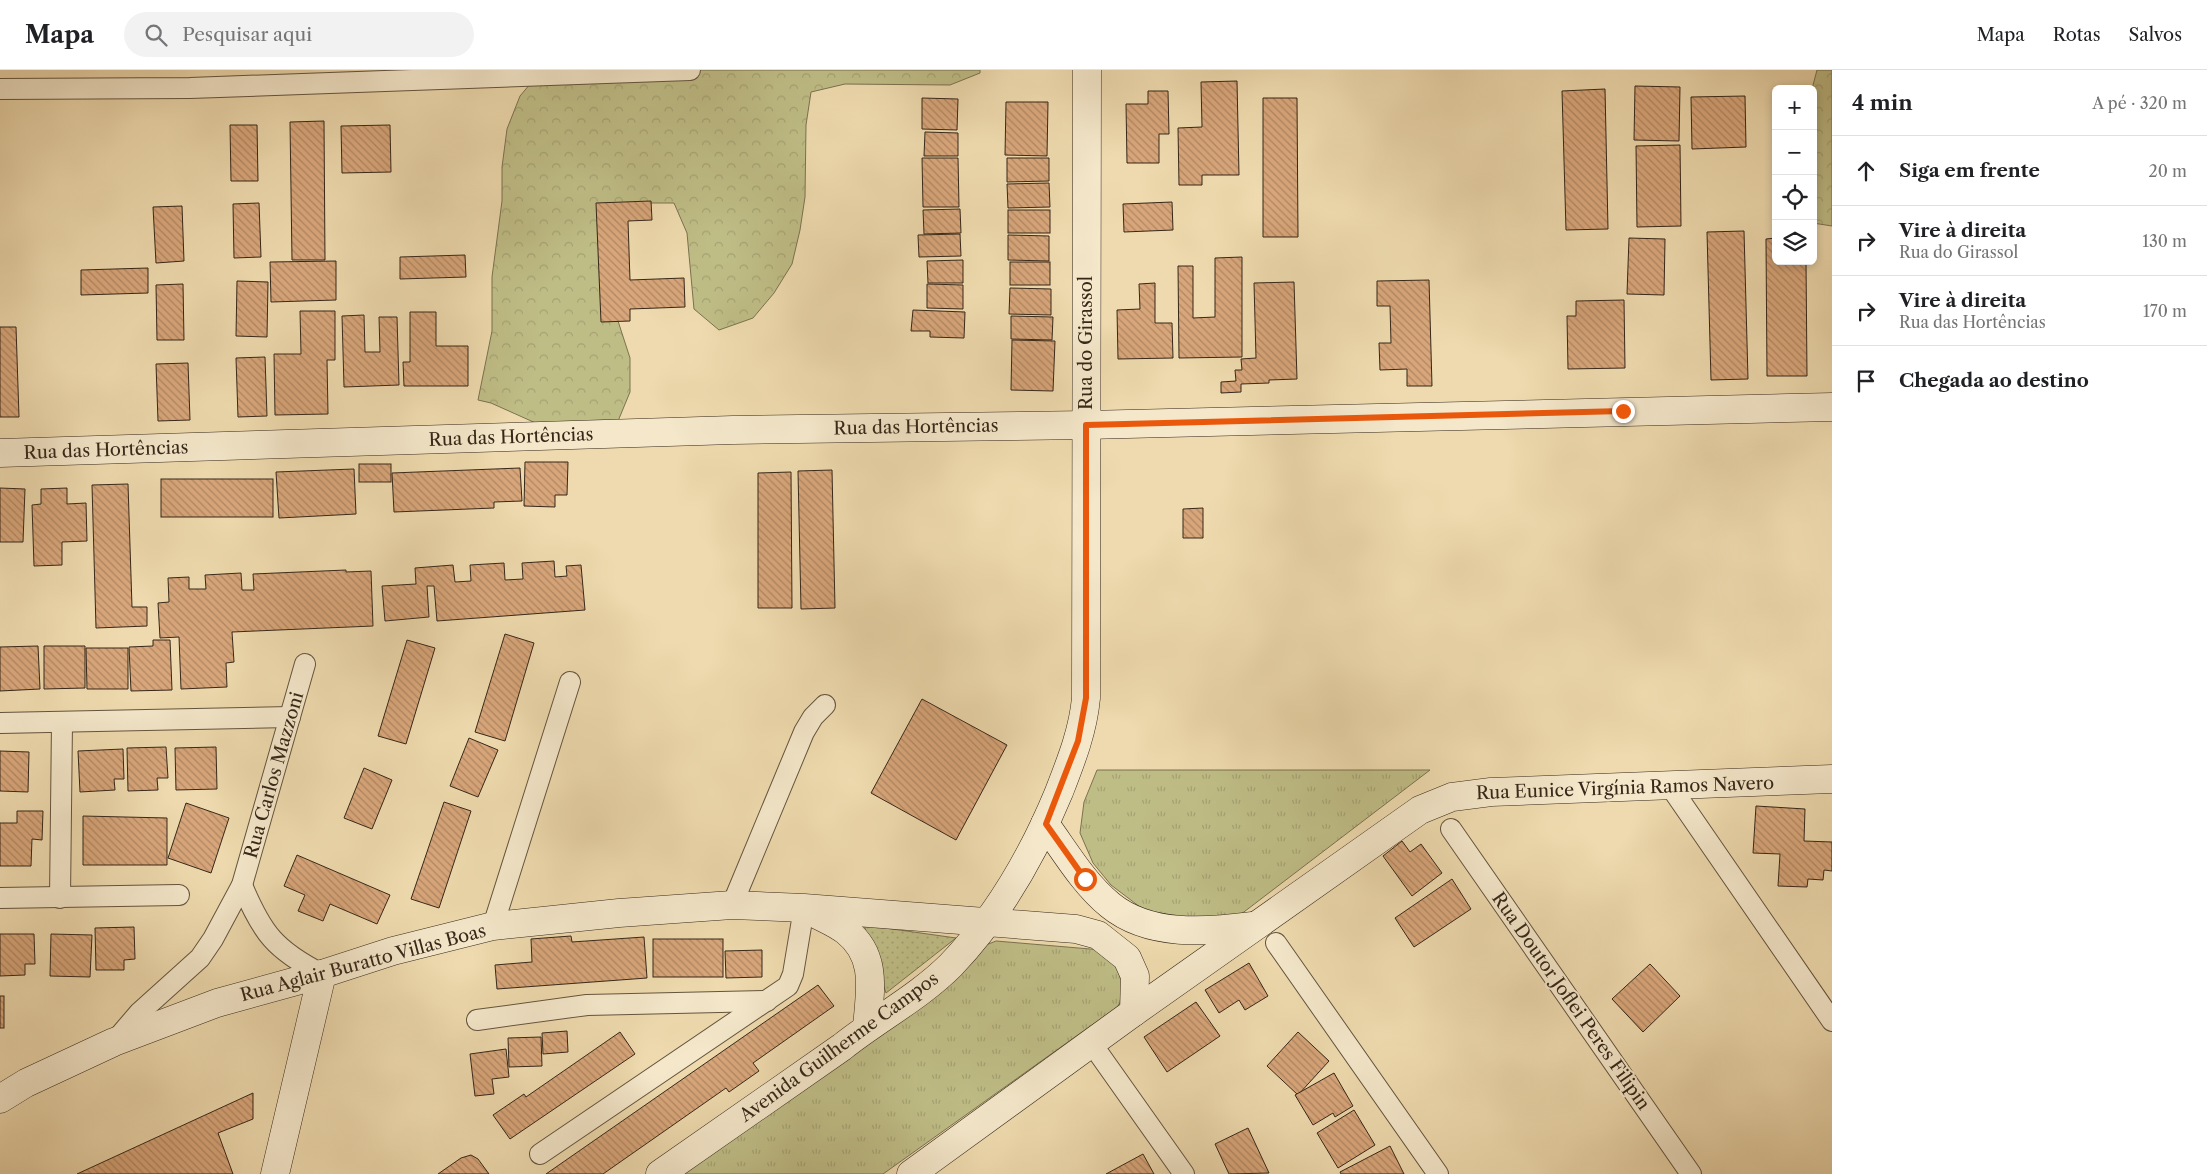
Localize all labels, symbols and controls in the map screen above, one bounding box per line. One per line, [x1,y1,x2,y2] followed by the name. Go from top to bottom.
[124,12,474,57] search box
[25,20,94,49] text: Mapa
[142,21,170,49] icon: search
[182,23,312,46] text: Pesquisar aqui
[1977,24,2025,46] text: Mapa
[2053,24,2101,46] text: Rotas
[2129,24,2182,46] text: Salvos
[1772,85,1817,265] map controls
[1772,85,1817,130] button: +
[1852,90,1913,115] text: 4 min
[2092,93,2187,113] text: A pé · 320 m
[1772,130,1817,175] button: −
[1852,157,1880,185] icon: ahead
[1899,159,2040,182] text: Siga em frente
[2148,161,2187,181] text: 20 m
[1772,175,1817,220] button: locate
[1899,219,2026,242] text: Vire à direita
[1772,220,1817,265] button: layers
[1852,227,1880,255] icon: right
[2142,231,2187,251] text: 130 m
[1899,242,2018,262] text: Rua do Girassol
[1075,276,1097,410] street label: Rua do Girassol
[1899,289,2026,312] text: Vire à direita
[1852,297,1880,325] icon: right
[2143,301,2187,321] text: 170 m
[1899,312,2046,332] text: Rua das Hortências
[1852,367,1880,395] icon: arrive
[1899,369,2089,392] text: Chegada ao destino
[1612,400,1635,423] route end
[833,415,999,439] street label: Rua das Hortências
[428,423,594,451] street label: Rua das Hortências
[23,436,189,464] street label: Rua das Hortências
[240,689,308,861] street label: Rua Carlos Mazzoni
[1476,772,1774,804] street label: Rua Eunice Virgínia Ramos Navero
[1074,868,1097,891] route start
[1487,888,1655,1114] street label: Rua Doutor Joflei Peres Filipin
[238,920,488,1006] street label: Rua Aglair Buratto Villas Boas
[734,967,943,1127] street label: Avenida Guilherme Campos

